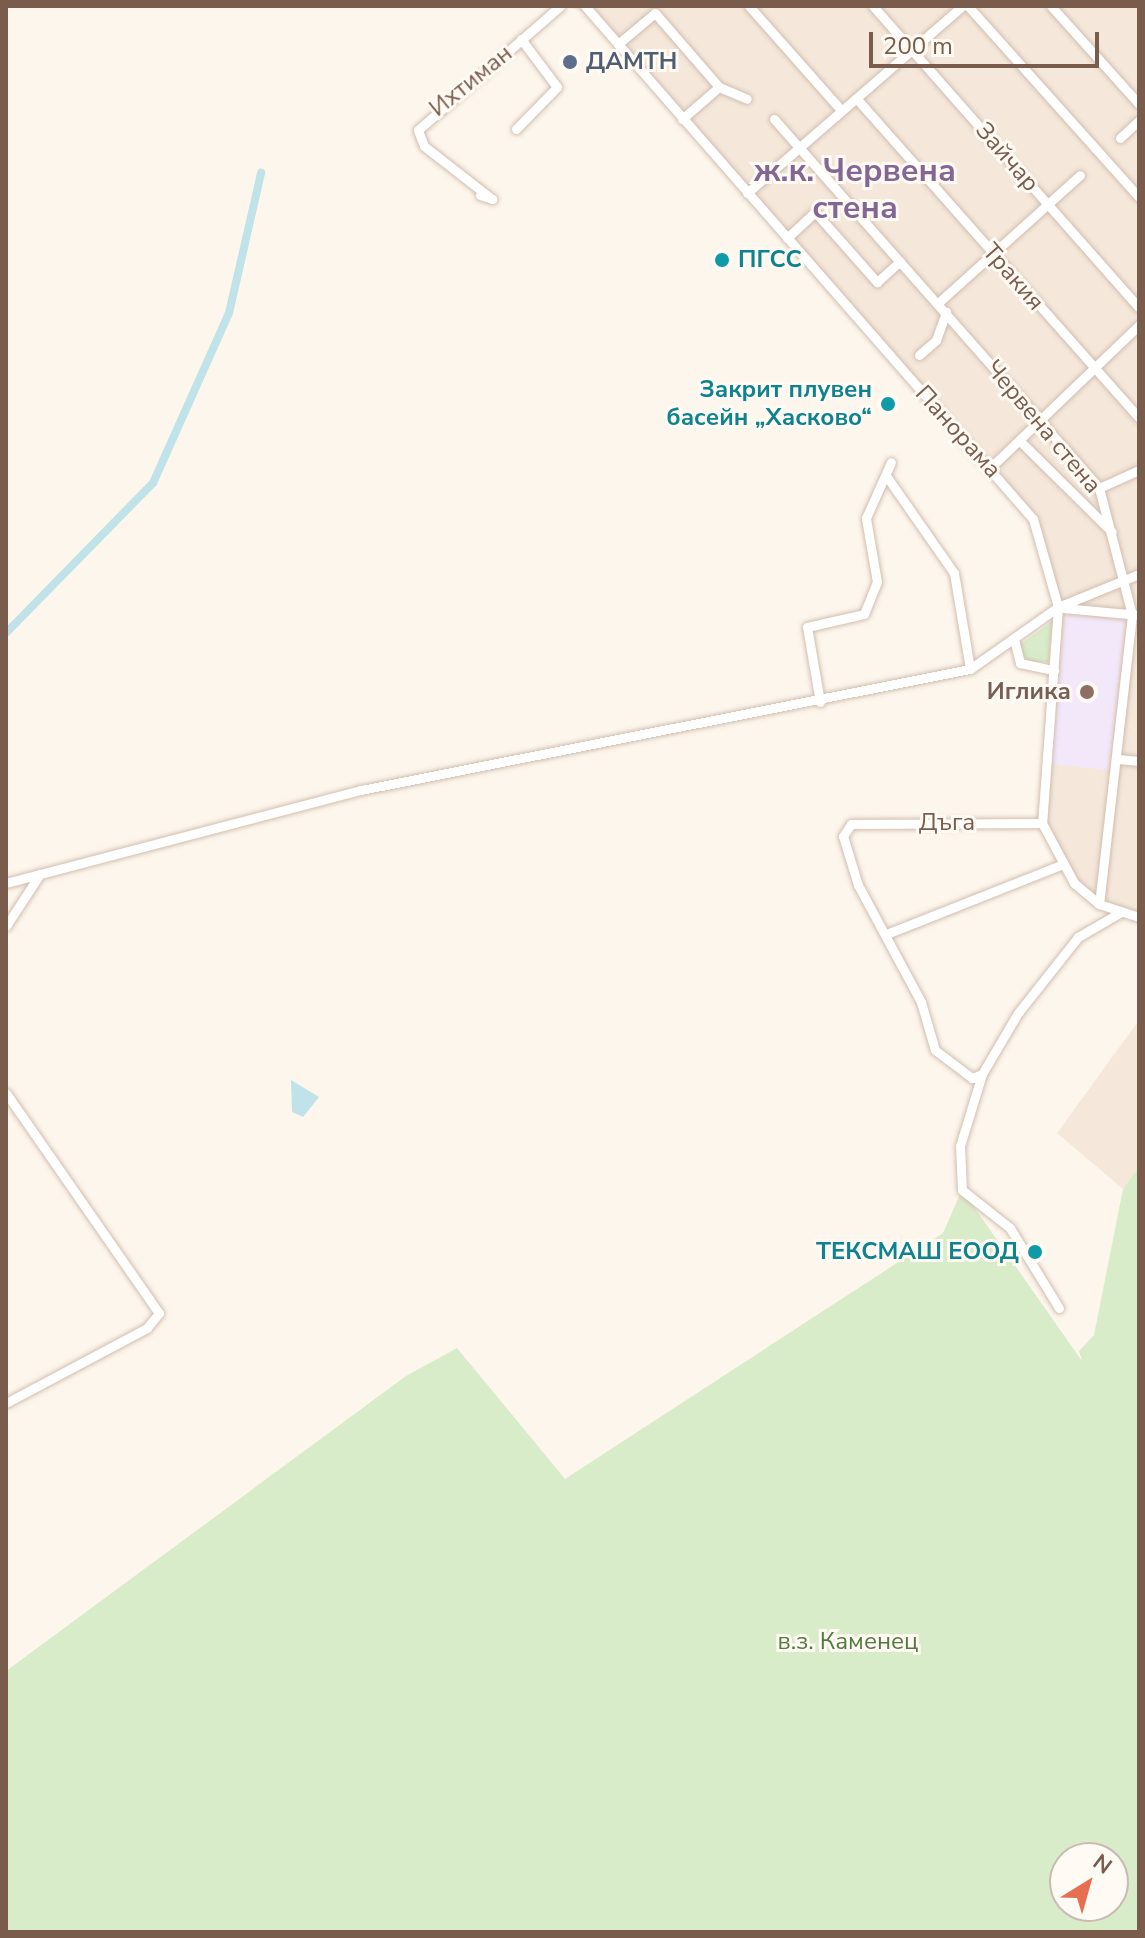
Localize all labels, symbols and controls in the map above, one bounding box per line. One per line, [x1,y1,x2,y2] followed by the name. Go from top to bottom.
[873,16,1103,66] scale bar
[883,30,953,62] text: 200 m
[424,39,518,123] street label: Ихтиман
[586,48,677,76] place label: ДАМТН
[561,53,579,71] marker: ДАМТН
[969,116,1045,198] street label: Зайчар
[754,153,956,228] district label: ж.к. Червена стена
[976,238,1050,316] street label: Тракия
[738,246,802,274] place label: ПГСС
[713,251,731,269] marker: ПГСС
[979,355,1107,499] street label: Червена стена
[667,376,872,432] place label: Закрит плувен басейн „Хасково“
[909,380,1007,484] street label: Панорама
[879,395,897,413] marker: Закрит плувен басейн „Хасково“
[987,678,1071,706] place label: Иглика
[1078,683,1096,701] marker: Иглика
[919,809,975,837] street label: Дъга
[816,1238,1019,1266] place label: ТЕКСМАШ ЕООД
[1026,1243,1044,1261] marker: ТЕКСМАШ ЕООД
[778,1628,918,1656] park label: в.з. Каменец
[1049,1842,1129,1922] north arrow
[1087,1847,1118,1881] text: N

